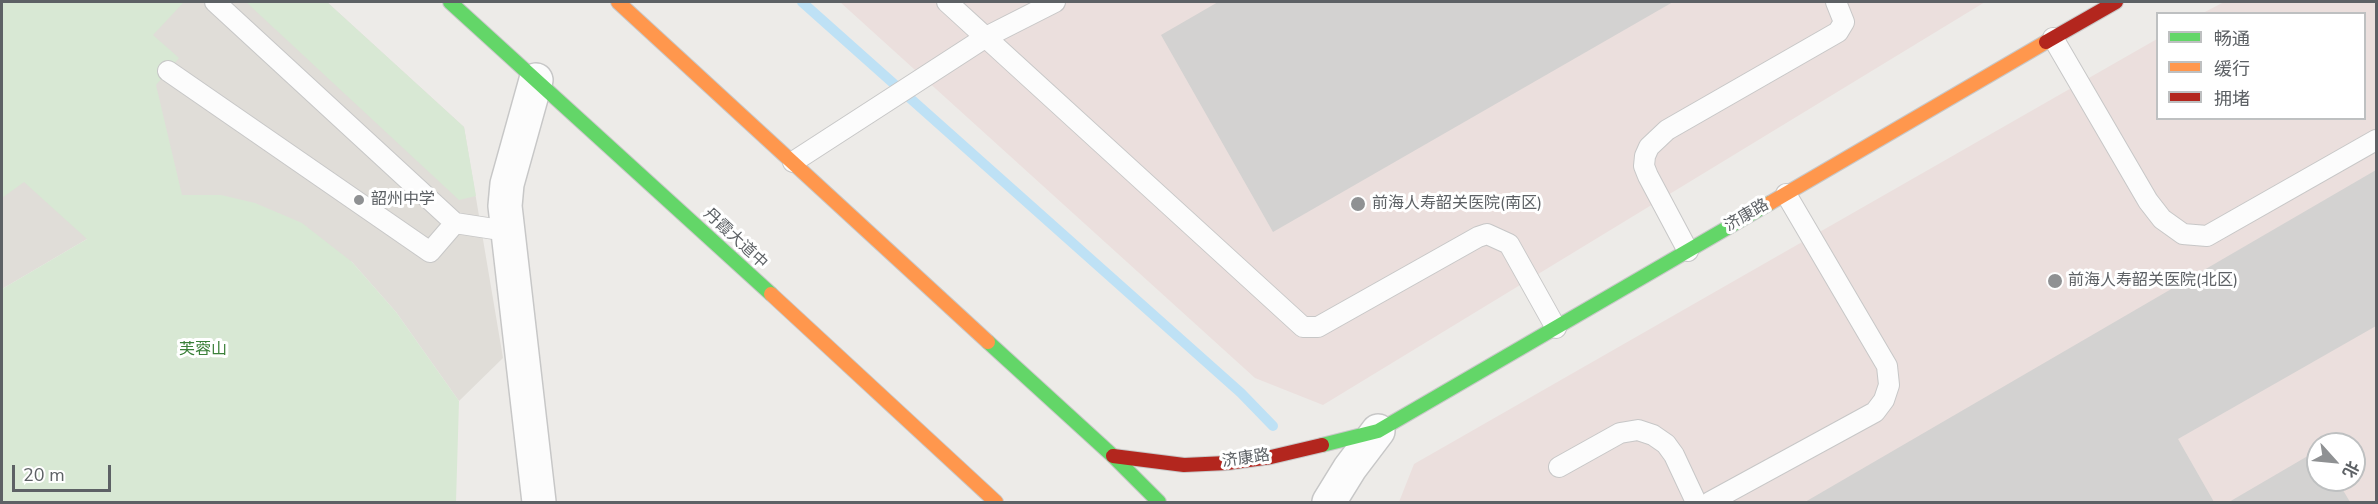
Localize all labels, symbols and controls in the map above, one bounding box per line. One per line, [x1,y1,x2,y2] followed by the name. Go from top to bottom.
[2156,12,2366,120] legend
[2214,27,2250,51] text: 畅通
[2214,57,2250,81] text: 缓行
[2214,87,2250,111] text: 拥堵
[371,190,435,210] place label: 韶州中学
[352,193,366,207] marker: 韶州中学
[1372,194,1542,214] place label: 前海人寿韶关医院(南区)
[1349,195,1367,213] marker: 前海人寿韶关医院(南区)
[1721,196,1773,236] street label: 济康路
[699,205,771,273] street label: 丹霞大道中
[2068,271,2238,291] place label: 前海人寿韶关医院(北区)
[2046,272,2064,290] marker: 前海人寿韶关医院(北区)
[179,340,227,360] park label: 芙蓉山
[2306,432,2366,492] north arrow
[1221,446,1271,472] street label: 济康路
[15,453,114,491] scale bar
[2337,457,2364,481] text: 北
[23,463,65,487] text: 20 m

